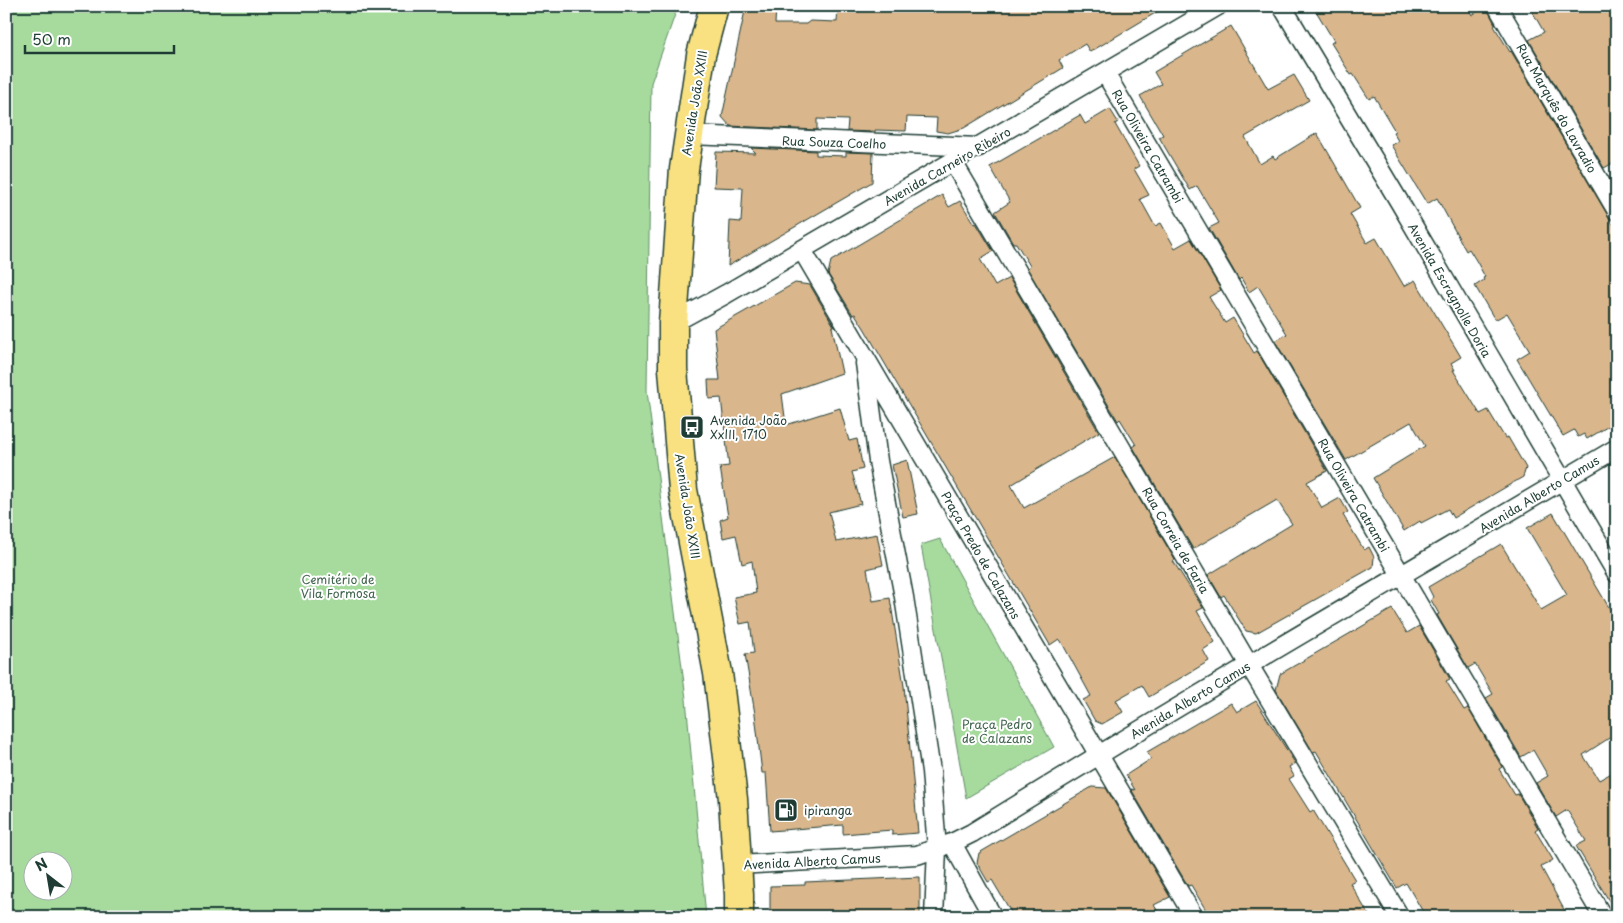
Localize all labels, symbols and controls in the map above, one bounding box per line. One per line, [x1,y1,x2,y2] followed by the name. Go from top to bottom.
[25,22,174,54] scale bar
[32,27,71,50] text: 50 m
[1513,40,1602,176] street label: Rua Marquês do Lavradio
[677,49,711,157] street label: Avenida João XXIII
[1108,86,1188,206] street label: Rua Oliveira Catrambi
[880,122,1014,210] street label: Avenida Carneiro Ribeiro
[782,131,887,153] street label: Rua Souza Coelho
[1404,220,1496,361] street label: Avenida Escragnolle Doria
[710,411,787,443] place label: Avenida João XxIII, 1710
[679,414,705,440] bus stop icon: Avenida João XxIII, 1710
[1314,435,1394,555] street label: Rua Oliveira Catrambi
[1476,451,1603,537] street label: Avenida Alberto Camus
[671,452,705,560] street label: Avenida João XXIII
[1138,484,1214,597] street label: Rua Correia de Faria
[937,488,1025,623] street label: Praça Predo de Calazans
[301,570,376,602] park label: Cemitério de Vila Formosa
[1127,657,1254,743] street label: Avenida Alberto Camus
[962,715,1033,747] park label: Praça Pedro de Calazans
[773,797,799,823] fuel station icon: ipiranga
[804,801,853,819] place label: ipiranga
[743,848,881,874] street label: Avenida Alberto Camus
[22,850,72,900] north arrow
[31,853,51,876] text: N

